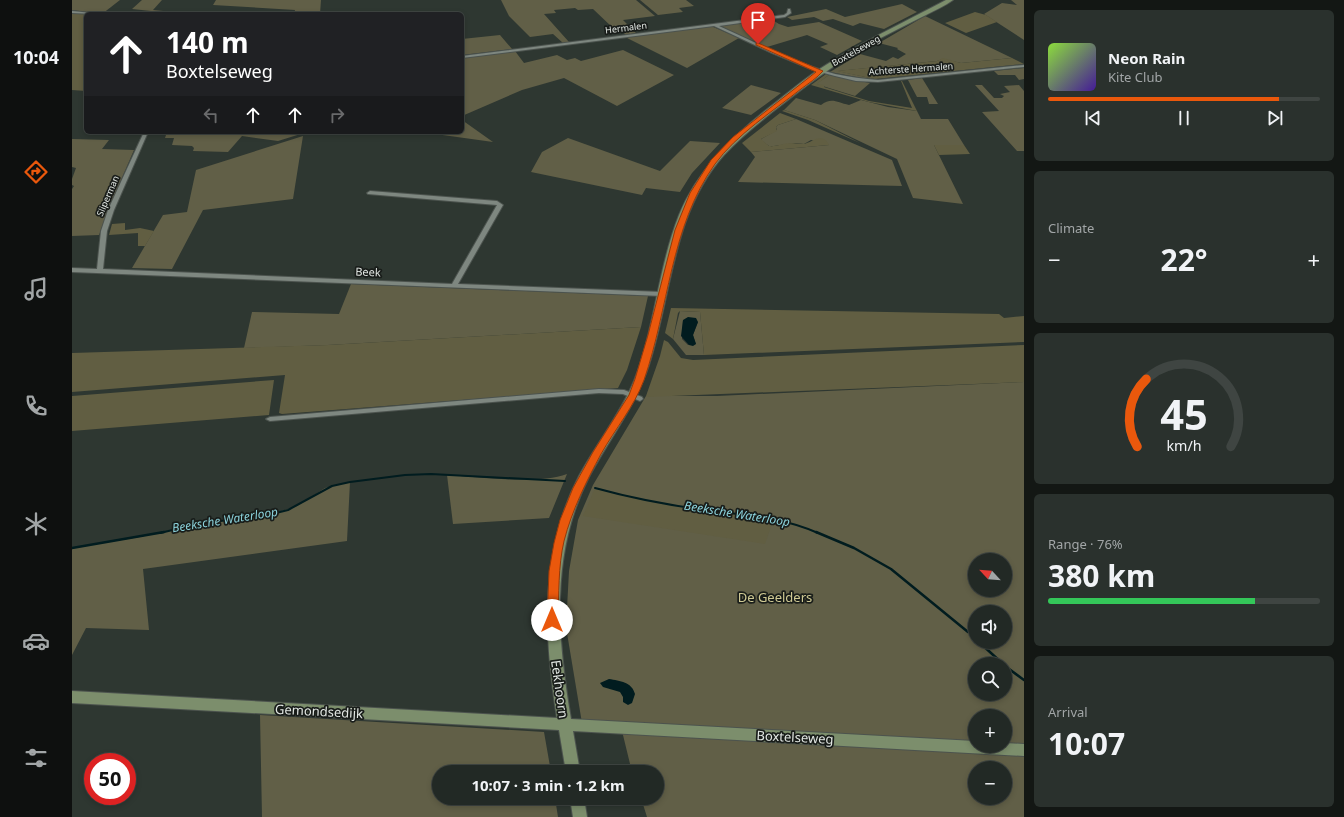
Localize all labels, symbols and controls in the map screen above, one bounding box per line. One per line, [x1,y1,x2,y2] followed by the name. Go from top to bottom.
[741,3,775,44] pin
[747,9,769,31] icon: arrive
[604,18,648,37] street label: Hermalen
[166,23,249,61] text: 140 m
[100,28,152,80] icon: ahead
[829,32,882,69] street label: Boxtelseweg
[13,45,59,69] text: 10:04
[1108,48,1185,68] text: Neon Rain
[166,59,273,83] text: Boxtelseweg
[868,59,954,78] street label: Achterste Hermalen
[1108,68,1162,86] text: Kite Club
[200,104,222,126] icon: left
[242,104,264,126] icon: ahead
[284,104,306,126] icon: ahead
[326,104,348,126] icon: right
[1082,107,1104,129] icon: previous
[1173,107,1195,129] icon: pause
[1264,107,1286,129] icon: next
[22,158,50,186] icon: directions
[93,173,122,218] street label: Sliperman
[1048,219,1094,237] text: Climate
[1160,239,1208,280] text: 22°
[1048,244,1061,274] text: −
[1307,244,1320,274] text: +
[355,264,381,279] street label: Beek
[22,275,50,303] icon: music
[1160,385,1208,441] text: 45
[22,392,50,420] icon: phone
[1166,435,1202,454] text: km/h
[683,497,791,530] water label: Beeksche Waterloop
[171,503,279,536] water label: Beeksche Waterloop
[22,510,50,538] icon: climate
[1048,535,1123,553] text: Range · 76%
[968,553,1012,597] north arrow
[968,553,1012,805] map controls
[1048,555,1155,596] text: 380 km
[738,588,812,606] park label: De Geelders
[531,599,573,641] position arrow
[968,605,1012,649] button: sound
[22,627,50,655] icon: car
[968,657,1012,701] button: search
[547,659,573,719] street label: Eekhoorn
[275,700,363,722] street label: Gemondsedijk
[1048,703,1088,721] text: Arrival
[968,709,1012,753] button: +
[1048,723,1125,764] text: 10:07
[756,726,834,748] street label: Boxtelseweg
[22,744,50,772] icon: filters
[84,753,136,805] speed limit sign: 50
[968,761,1012,805] button: −
[471,775,625,795] text: 10:07 · 3 min · 1.2 km

